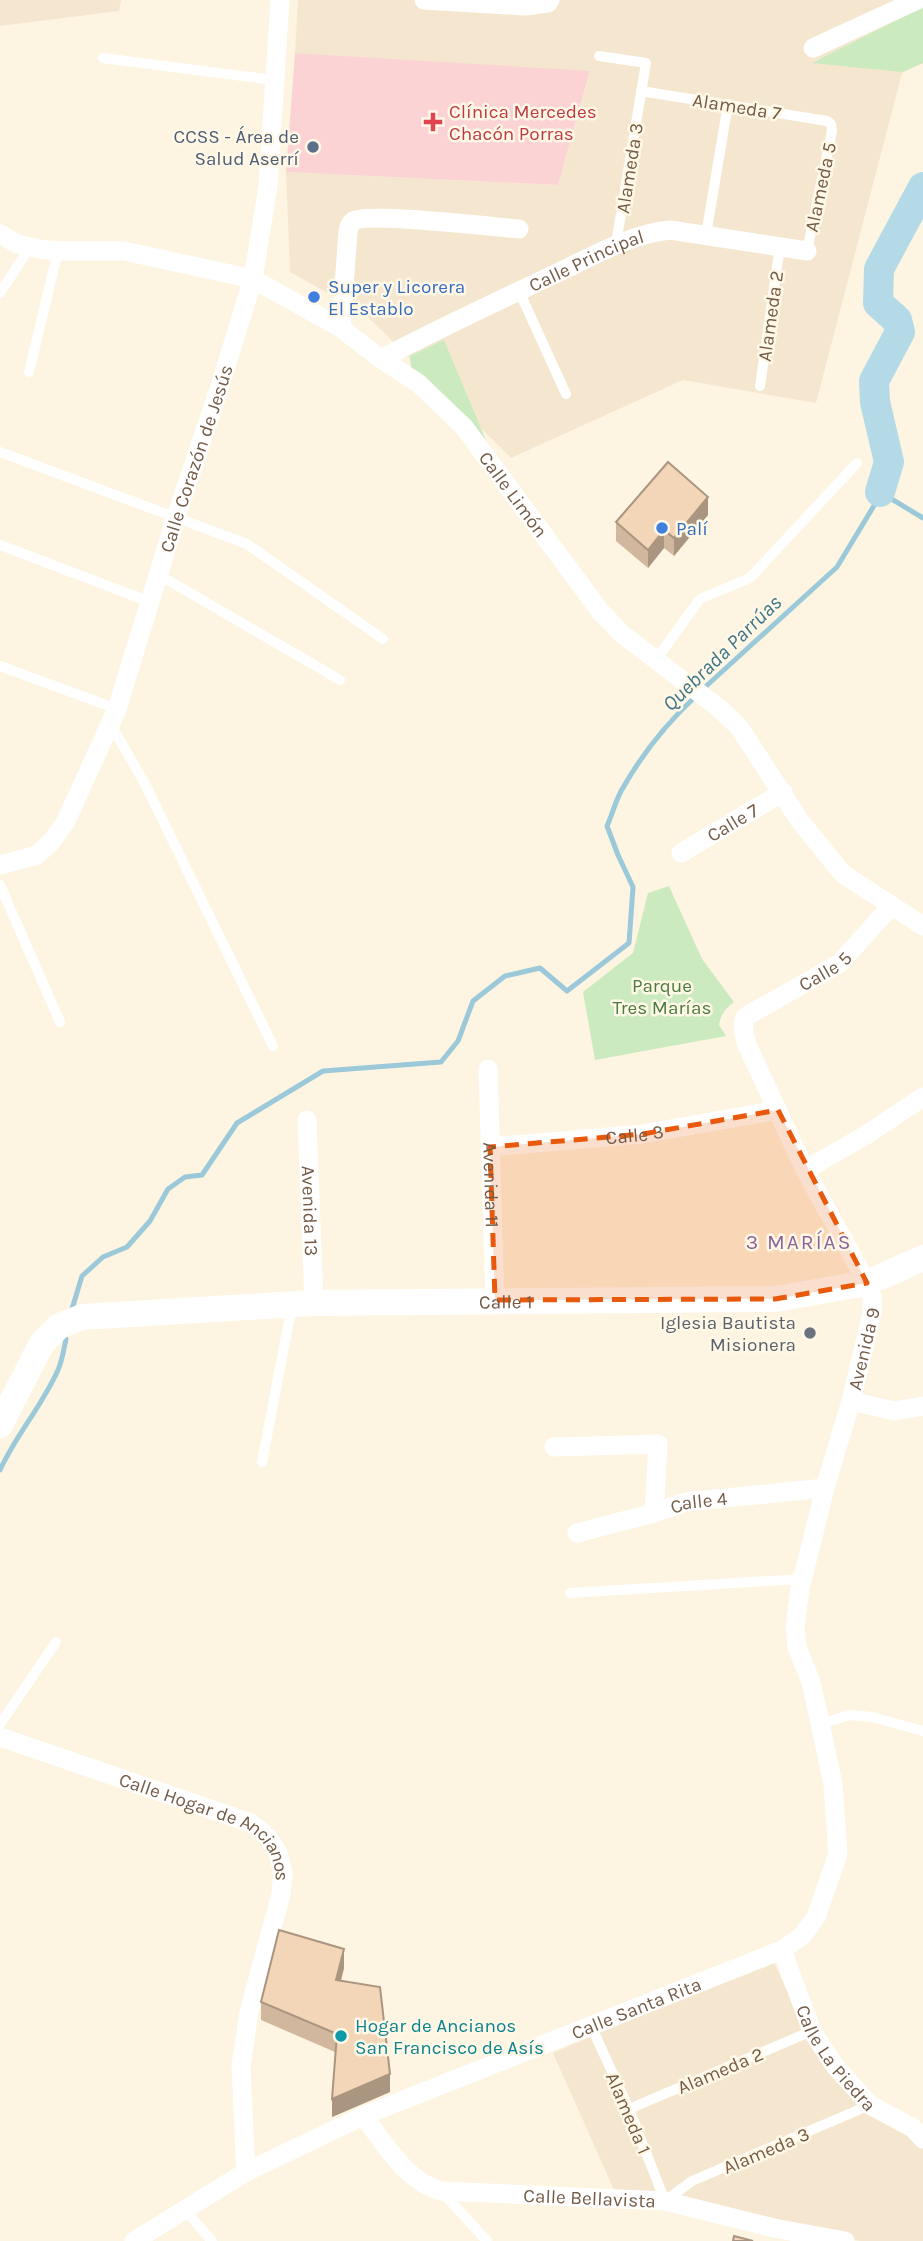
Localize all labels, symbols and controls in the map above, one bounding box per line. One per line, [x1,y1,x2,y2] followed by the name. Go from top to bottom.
[691,89,783,125] street label: Alameda 7
[449,101,597,145] place label: Clínica Mercedes Chacón Porras
[423,112,443,132] marker: Clínica Mercedes Chacón Porras
[612,121,648,215] street label: Alameda 3
[174,125,299,170] place label: CCSS - Área de Salud Aserrí
[305,139,321,155] marker: CCSS - Área de Salud Aserrí
[801,140,841,234] street label: Alameda 5
[526,226,647,297] street label: Calle Principal
[754,269,788,363] street label: Alameda 2
[328,276,465,320] place label: Super y Licorera El Establo
[306,289,322,305] marker: Super y Licorera El Establo
[156,362,238,555] street label: Calle Corazón de Jesús
[474,448,552,542] street label: Calle Limón
[676,518,708,540] place label: Palí
[654,520,670,536] marker: Palí
[658,590,787,716] water label: Quebrada Parrúas
[703,799,763,847] street label: Calle 7
[795,947,857,996] street label: Calle 5
[613,975,711,1019] park label: Parque Tres Marías
[605,1121,665,1149] street label: Calle 3
[478,1142,503,1228] street label: Avenida 11
[297,1165,322,1257] street label: Avenida 13
[746,1230,852,1254] district label: 3 MARÍAS
[479,1291,532,1314] street label: Calle 1
[844,1305,885,1392] street label: Avenida 9
[660,1312,796,1356] place label: Iglesia Bautista Misionera
[802,1325,818,1341] marker: Iglesia Bautista Misionera
[667,1488,729,1519] street label: Calle 4
[116,1769,293,1882] street label: Calle Hogar de Ancianos
[568,1973,704,2044] street label: Calle Santa Rita
[791,2002,880,2116] street label: Calle La Piedra
[355,2015,544,2059] place label: Hogar de Ancianos San Francisco de Asís
[333,2028,349,2044] marker: Hogar de Ancianos San Francisco de Asís
[674,2043,767,2099] street label: Alameda 2
[601,2069,655,2158] street label: Alameda 1
[720,2123,813,2179] street label: Alameda 3
[523,2185,656,2213] street label: Calle Bellavista

